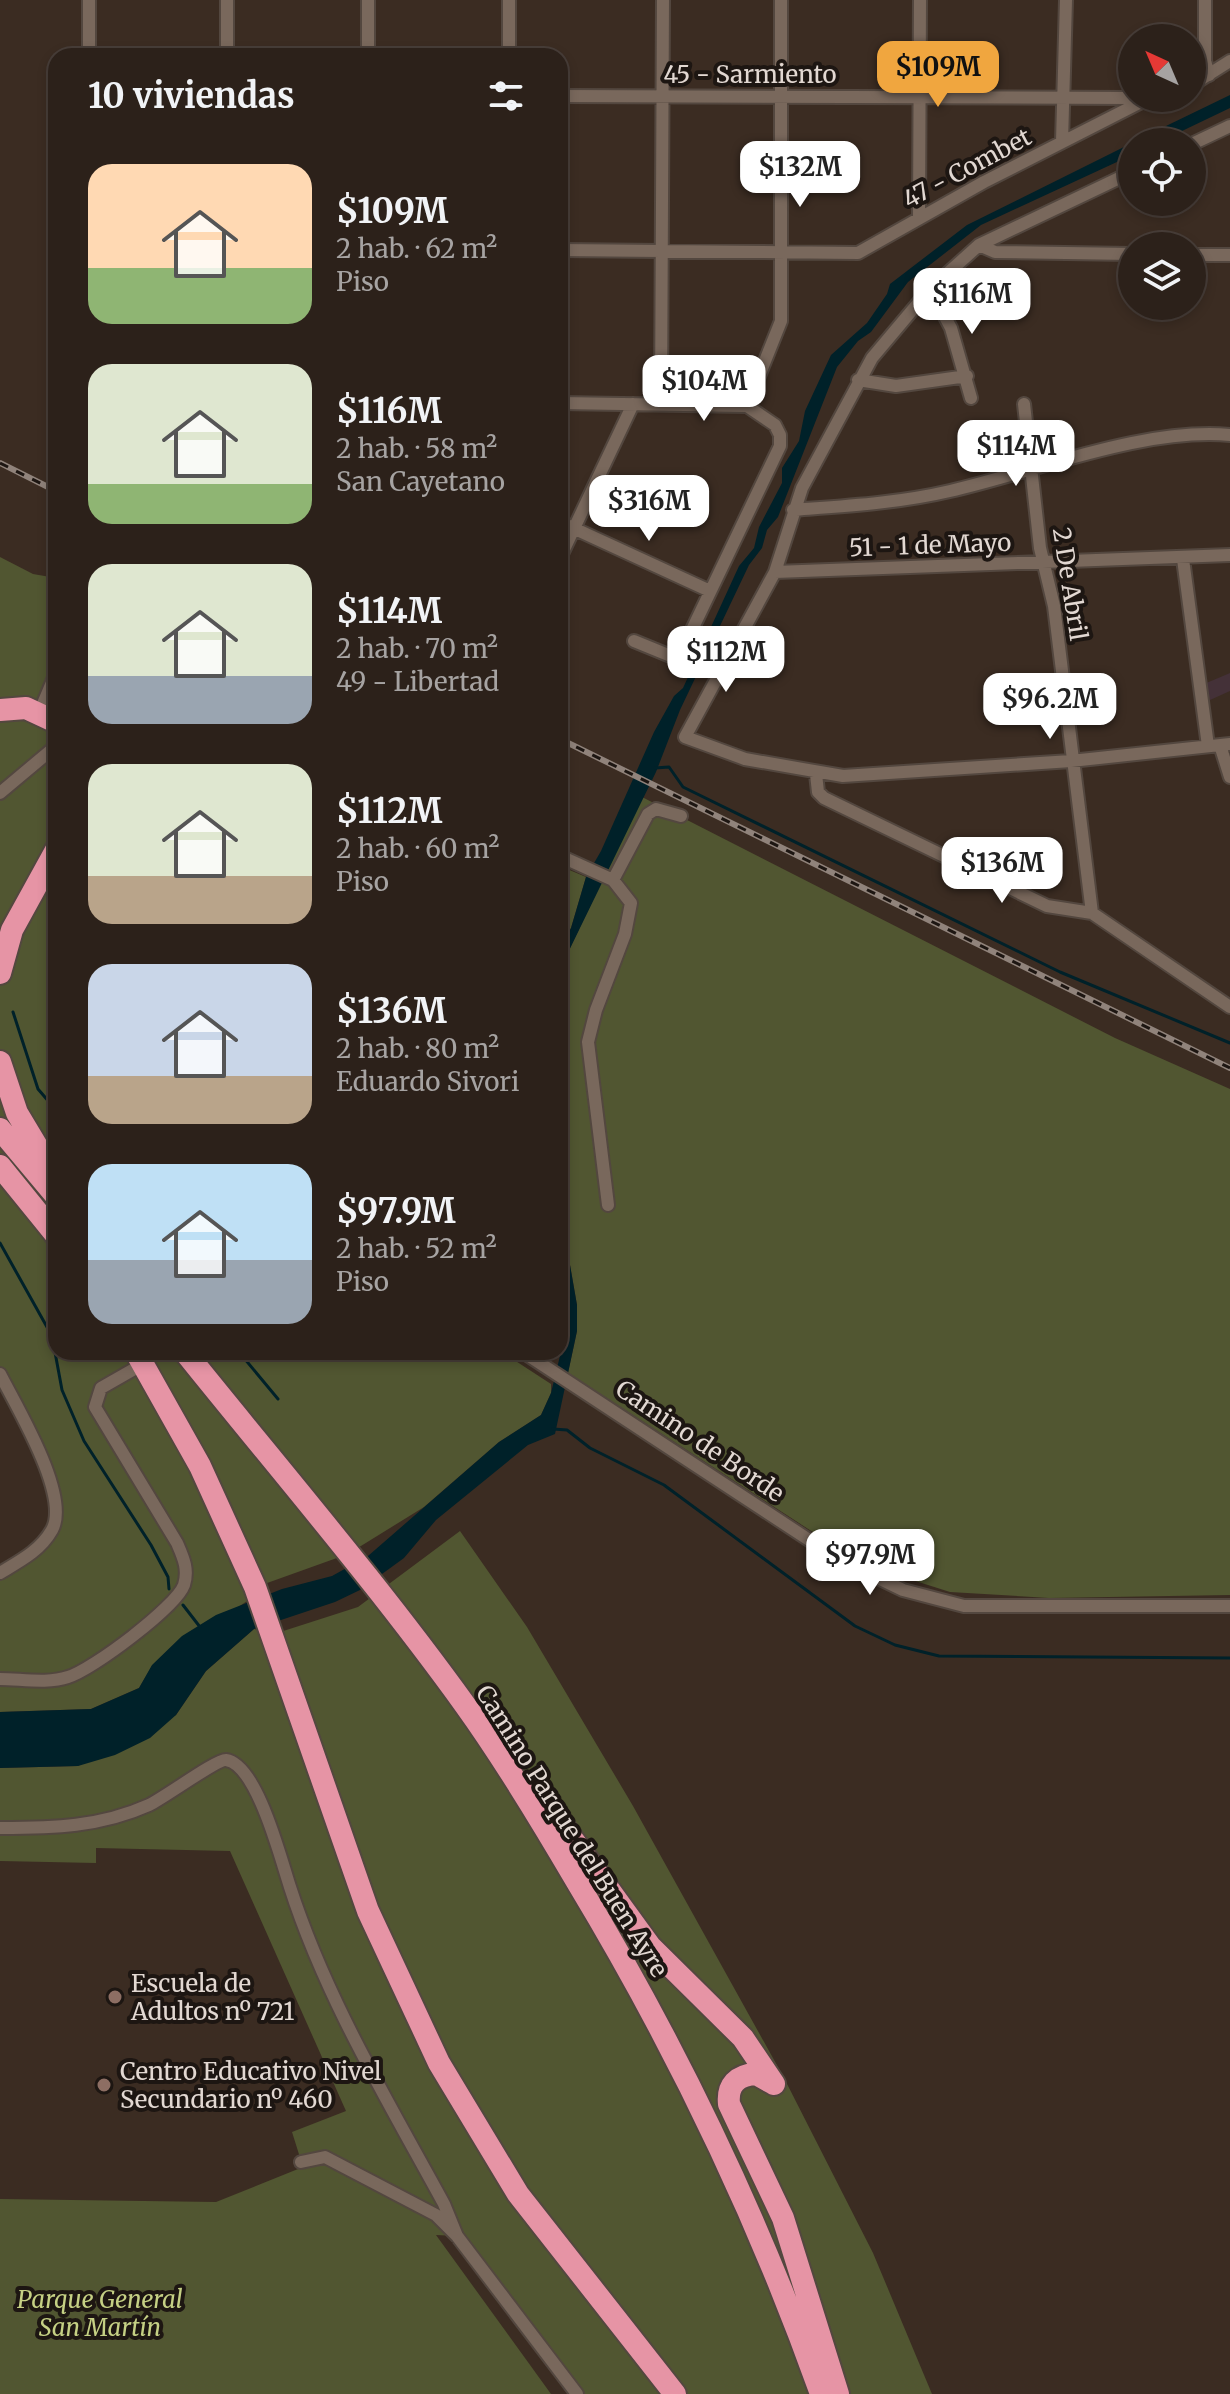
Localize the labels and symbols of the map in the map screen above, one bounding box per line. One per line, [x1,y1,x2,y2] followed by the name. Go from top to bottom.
[1118,24,1206,112] north arrow
[882,41,994,109] pin: $109M
[664,59,836,90] street label: 45 - Sarmiento
[897,121,1037,215] street label: 47 - Combet
[744,141,856,209] pin: $132M
[916,268,1028,336] pin: $116M
[648,355,760,423] pin: $104M
[960,420,1072,488] pin: $114M
[593,475,705,543] pin: $316M
[1046,525,1094,643] street label: 2 De Abril
[848,527,1012,563] street label: 51 - 1 de Mayo
[670,626,782,694] pin: $112M
[985,673,1115,741] pin: $96.2M
[946,837,1058,905] pin: $136M
[610,1373,790,1509] street label: Camino de Borde
[805,1529,935,1597] pin: $97.9M
[469,1679,675,1983] street label: Camino Parque del Buen Ayre
[130,1968,294,2027] place label: Escuela de Adultos nº 721
[106,1988,124,2006] marker: Escuela de Adultos nº 721
[120,2056,381,2115] place label: Centro Educativo Nivel Secundario nº 460
[95,2076,113,2094] marker: Centro Educativo Nivel Secundario nº 460
[17,2284,183,2343] park label: Parque General San Martín

